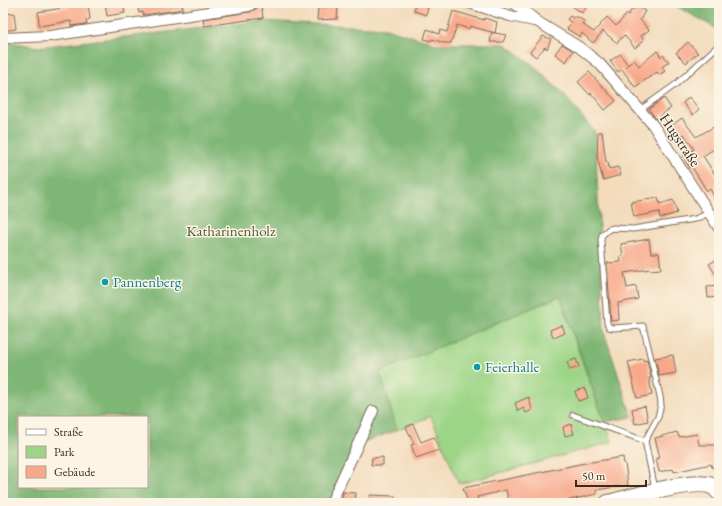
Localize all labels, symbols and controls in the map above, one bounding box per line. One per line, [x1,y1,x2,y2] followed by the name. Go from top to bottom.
[656,109,705,170] street label: Hugstraße
[186,221,276,240] park label: Katharinenholz
[113,272,182,291] place label: Pannenberg
[100,277,110,287] marker: Pannenberg
[485,357,540,376] place label: Feierhalle
[472,362,482,372] marker: Feierhalle
[18,416,148,488] legend
[54,424,83,440] text: Straße
[54,444,75,460] text: Park
[576,462,646,488] scale bar
[54,464,96,480] text: Gebäude
[582,468,606,484] text: 50 m

